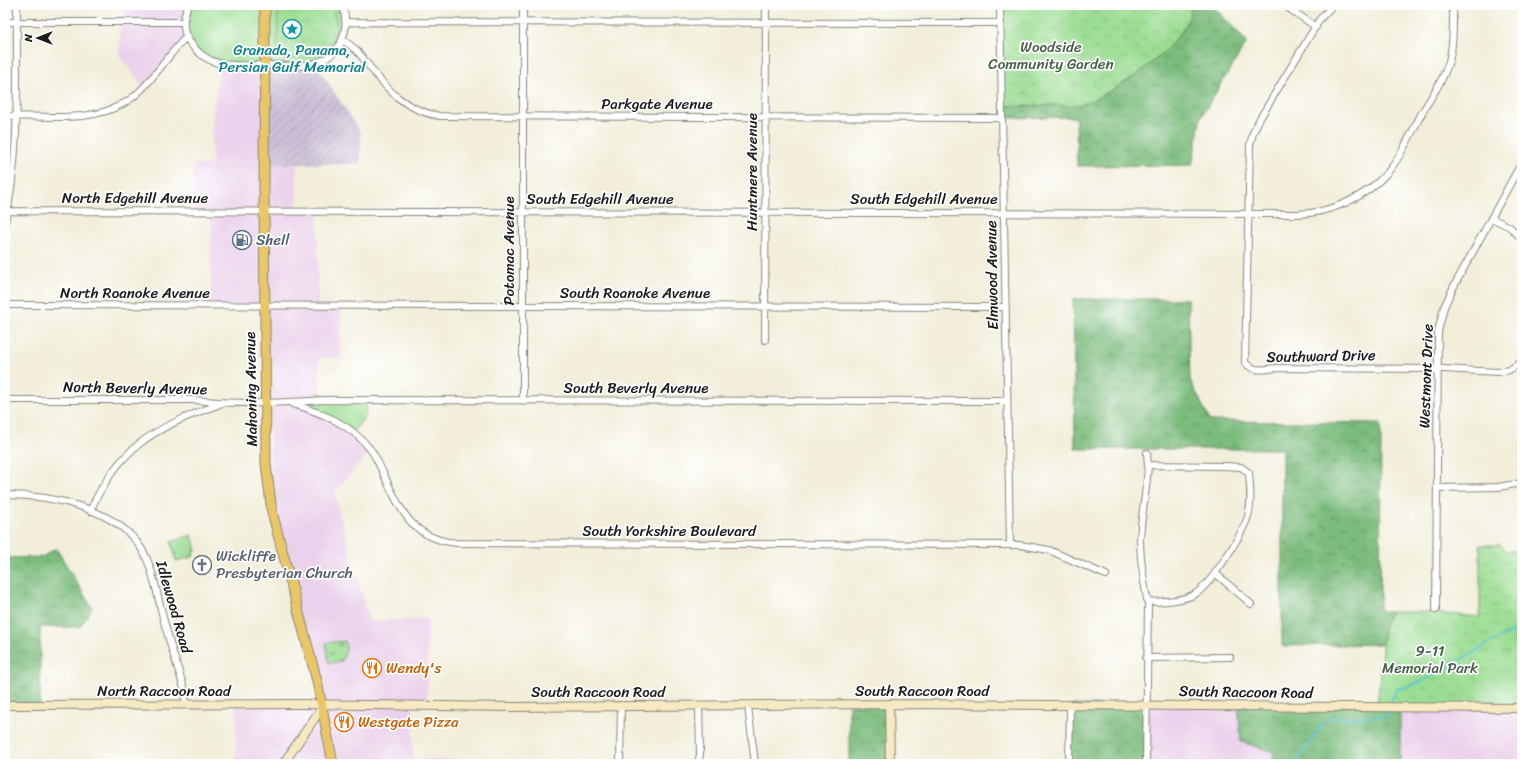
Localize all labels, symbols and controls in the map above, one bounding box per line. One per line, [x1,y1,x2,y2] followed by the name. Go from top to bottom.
[18,18,58,58] north arrow
[281,18,303,40] place icon: Granada, Panama, Persian Gulf Memorial
[19,34,38,43] text: N
[988,34,1114,77] park label: Woodside Community Garden
[218,37,366,80] place label: Granada, Panama, Persian Gulf Memorial
[601,91,713,117] street label: Parkgate Avenue
[739,113,765,231] street label: Huntmere Avenue
[62,185,208,211] street label: North Edgehill Avenue
[526,186,674,212] street label: South Edgehill Avenue
[850,186,998,212] street label: South Edgehill Avenue
[496,196,522,306] street label: Potomac Avenue
[978,220,1006,330] street label: Elmwood Avenue
[256,227,290,253] place label: Shell
[231,229,253,251] fuel station icon: Shell
[60,280,210,306] street label: North Roanoke Avenue
[560,280,710,306] street label: South Roanoke Avenue
[1411,323,1441,429] street label: Westmont Drive
[237,331,265,447] street label: Mahoning Avenue
[1266,342,1376,370] street label: Southward Drive
[63,374,207,402] street label: North Beverly Avenue
[564,375,708,401] street label: South Beverly Avenue
[582,518,757,544] street label: South Yorkshire Boulevard
[216,543,353,586] place label: Wickliffe Presbyterian Church
[191,554,213,576] church icon: Wickliffe Presbyterian Church
[148,557,200,657] street label: Idlewood Road
[1382,638,1478,681] park label: 9-11 Memorial Park
[386,655,442,681] place label: Wendy's
[361,657,383,679] restaurant icon: Wendy's
[97,678,232,704] street label: North Raccoon Road
[855,678,990,704] street label: South Raccoon Road
[1179,678,1314,706] street label: South Raccoon Road
[531,679,666,705] street label: South Raccoon Road
[358,709,459,735] place label: Westgate Pizza
[333,711,355,733] restaurant icon: Westgate Pizza

